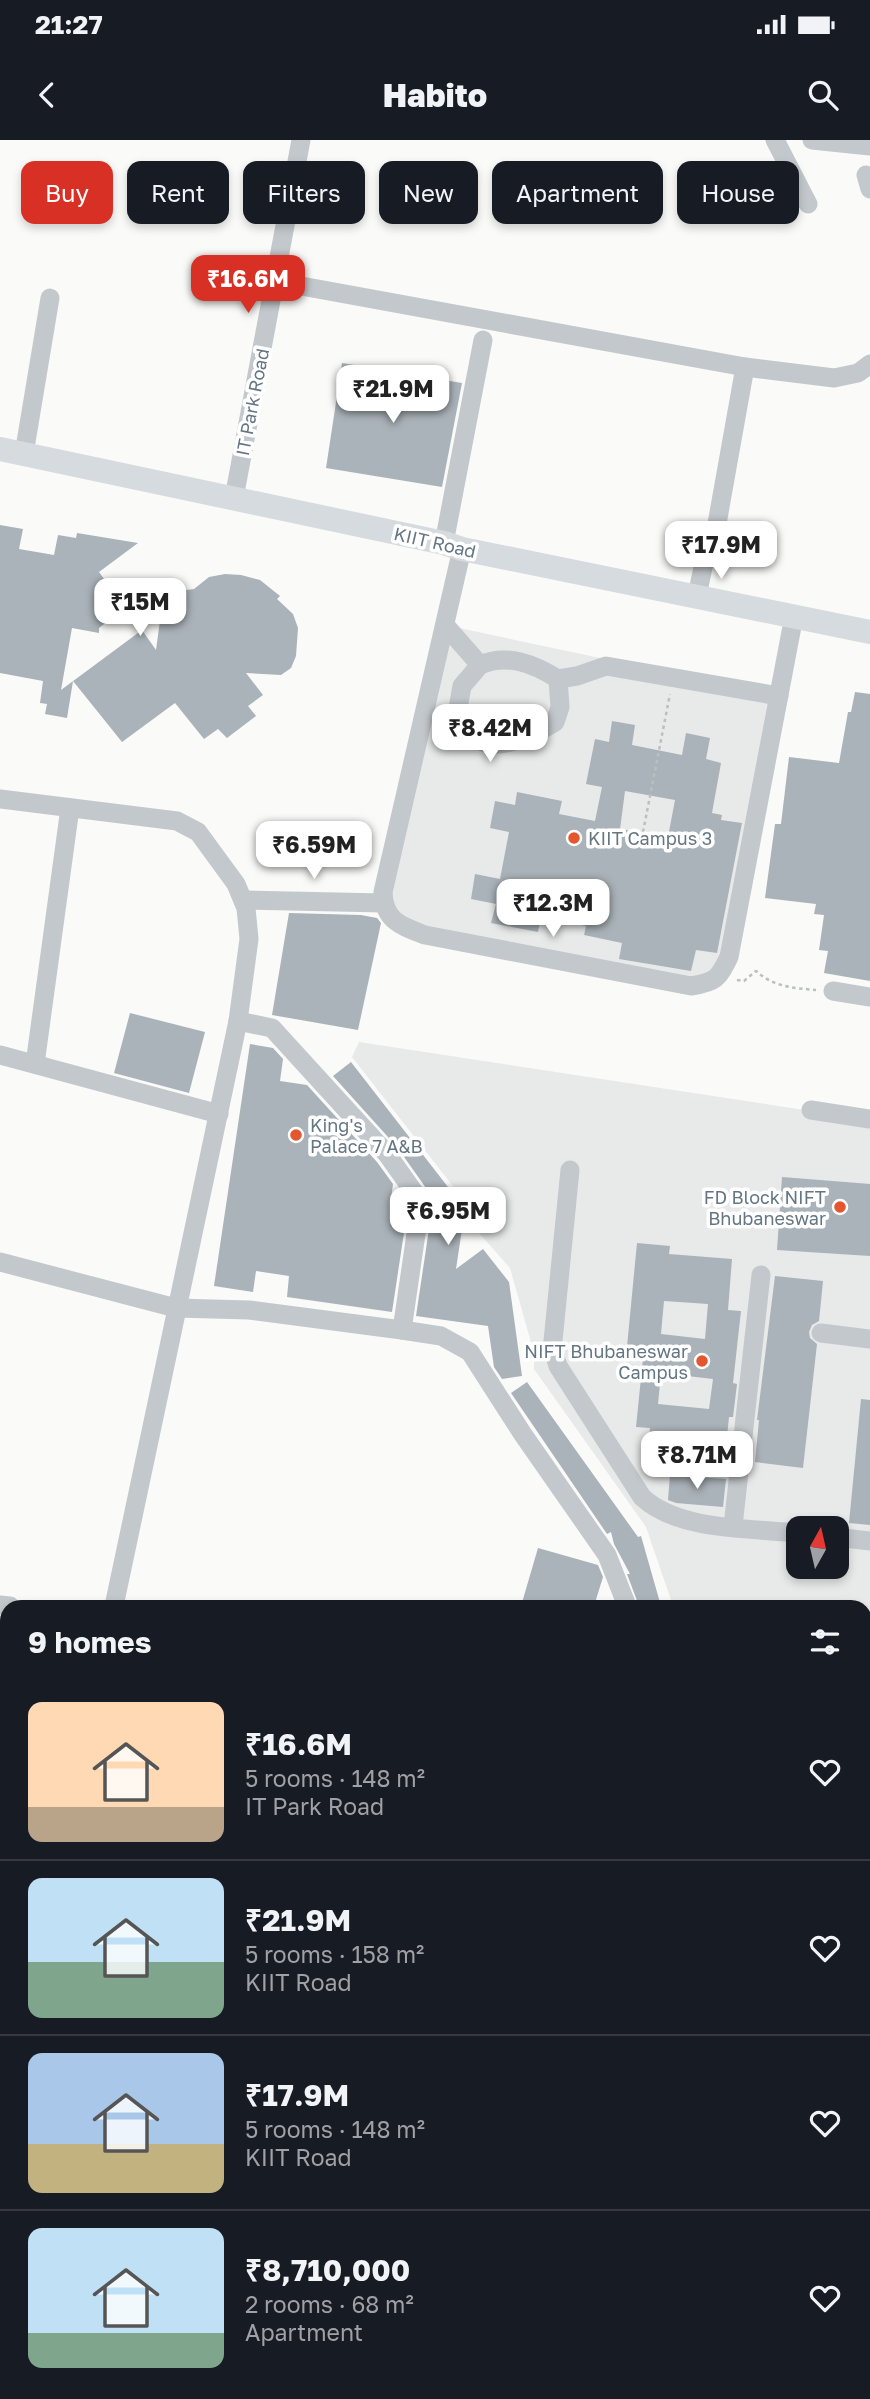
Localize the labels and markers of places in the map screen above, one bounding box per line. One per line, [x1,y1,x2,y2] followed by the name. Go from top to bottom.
[191,256,305,315] pin: ₹16.6M
[336,366,450,425] pin: ₹21.9M
[664,522,778,581] pin: ₹17.9M
[99,578,181,638] pin: ₹15M
[433,704,547,764] pin: ₹8.42M
[257,822,371,881] pin: ₹6.59M
[588,827,712,849] place label: KIIT Campus 3
[566,830,582,846] marker: KIIT Campus 3
[496,880,610,939] pin: ₹12.3M
[310,1114,423,1157] place label: King's Palace 7 A&B
[288,1127,304,1143] marker: King's Palace 7 A&B
[704,1186,826,1229] place label: FD Block NIFT Bhubaneswar
[391,1188,505,1247] pin: ₹6.95M
[832,1199,848,1215] marker: FD Block NIFT Bhubaneswar
[524,1340,688,1383] place label: NIFT Bhubaneswar Campus
[694,1353,710,1369] marker: NIFT Bhubaneswar Campus
[640,1432,754,1491] pin: ₹8.71M

